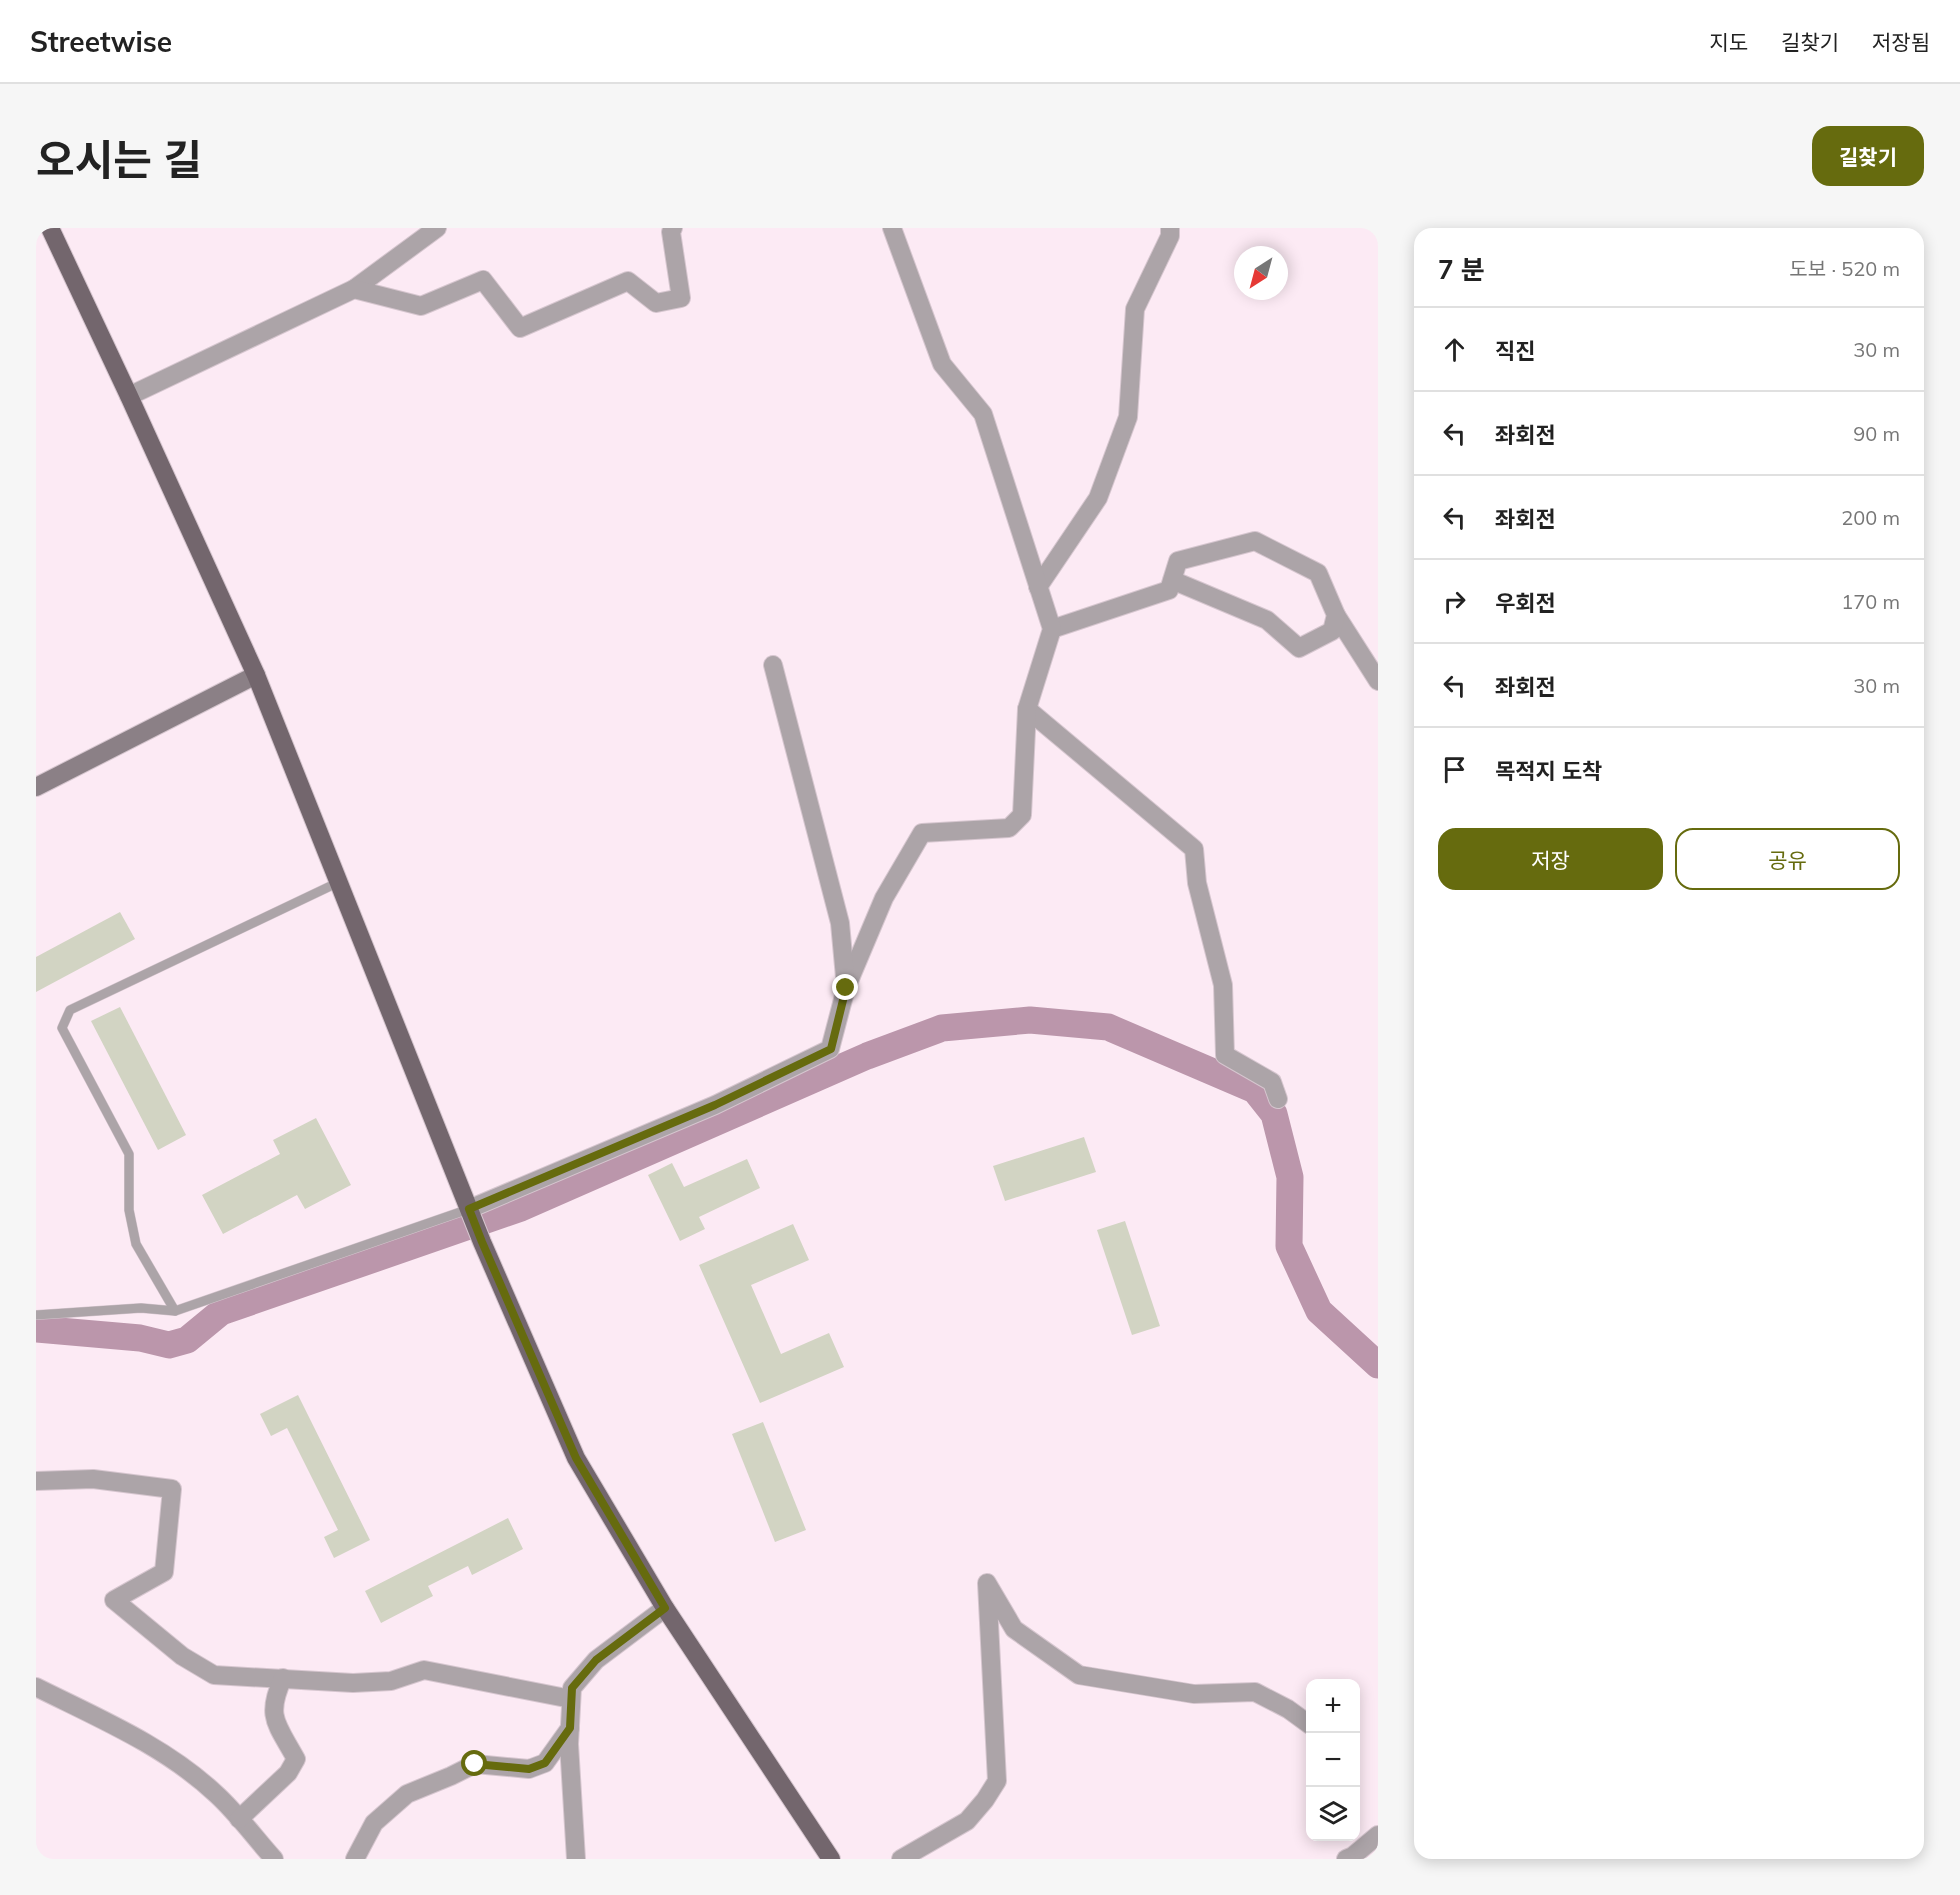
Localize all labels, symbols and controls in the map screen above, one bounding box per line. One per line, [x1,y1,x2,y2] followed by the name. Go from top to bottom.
[30,24,172,59] text: Streetwise
[1709,29,1748,55] text: 지도
[1781,29,1839,55] text: 길찾기
[1872,29,1930,55] text: 저장됨
[1812,126,1924,186] button: 길찾기
[36,133,202,186] text: 오시는 길
[1234,246,1288,300] north arrow
[1438,253,1485,286] text: 7 분
[1789,256,1900,281] text: 도보 · 520 m
[1438,333,1471,366] icon: ahead
[1495,337,1535,365] text: 직진
[1853,337,1900,362] text: 30 m
[1438,417,1471,450] icon: left
[1495,421,1556,449] text: 좌회전
[1853,421,1900,446] text: 90 m
[1438,501,1471,534] icon: left
[1495,505,1556,533] text: 좌회전
[1841,505,1900,530] text: 200 m
[1438,585,1471,618] icon: right
[1495,589,1556,617] text: 우회전
[1841,589,1900,614] text: 170 m
[1438,669,1471,702] icon: left
[1495,673,1556,701] text: 좌회전
[1853,673,1900,698] text: 30 m
[1438,753,1471,786] icon: arrive
[1495,757,1602,785] text: 목적지 도착
[1438,828,1663,890] button: 저장
[1675,828,1900,890] button: 공유
[832,974,858,1000] route end
[1306,1679,1360,1841] map controls
[1306,1679,1360,1733] button: +
[1306,1733,1360,1787] button: −
[461,1750,487,1776] route start
[1306,1787,1360,1841] button: layers

